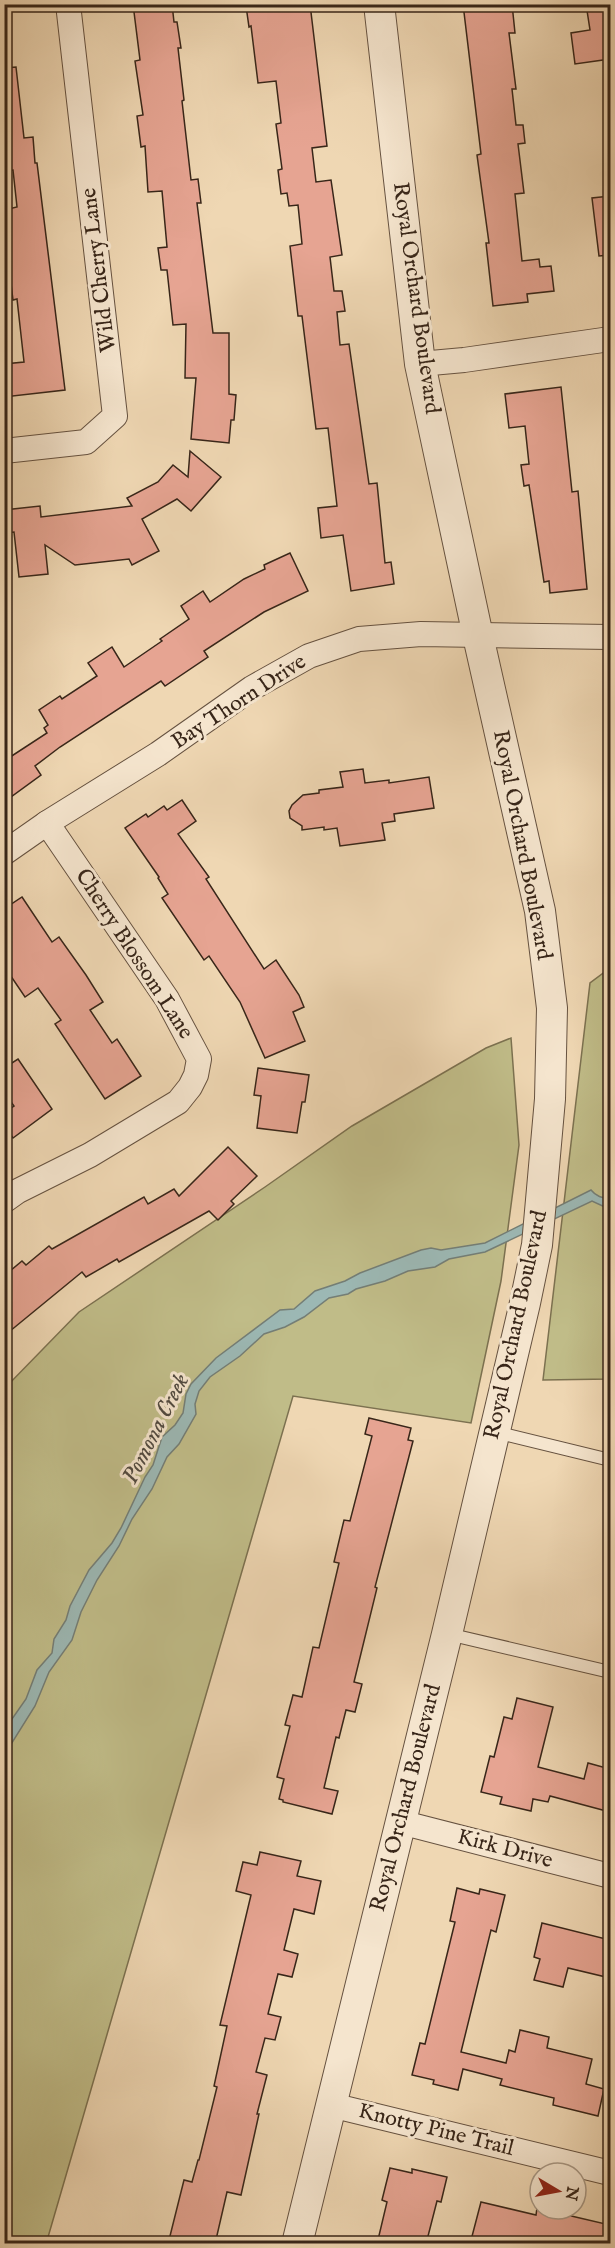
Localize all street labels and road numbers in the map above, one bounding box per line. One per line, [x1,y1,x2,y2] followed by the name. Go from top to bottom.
[386,180,446,416] street label: Royal Orchard Boulevard
[75,186,123,354] street label: Wild Cherry Lane
[166,648,312,756] street label: Bay Thorn Drive
[486,728,558,963] street label: Royal Orchard Boulevard
[68,863,200,1045] street label: Cherry Blossom Lane
[478,1208,554,1442] street label: Royal Orchard Boulevard
[364,1681,448,1915] street label: Royal Orchard Boulevard
[454,1823,556,1875] street label: Kirk Drive
[355,2097,517,2163] street label: Knotty Pine Trail

